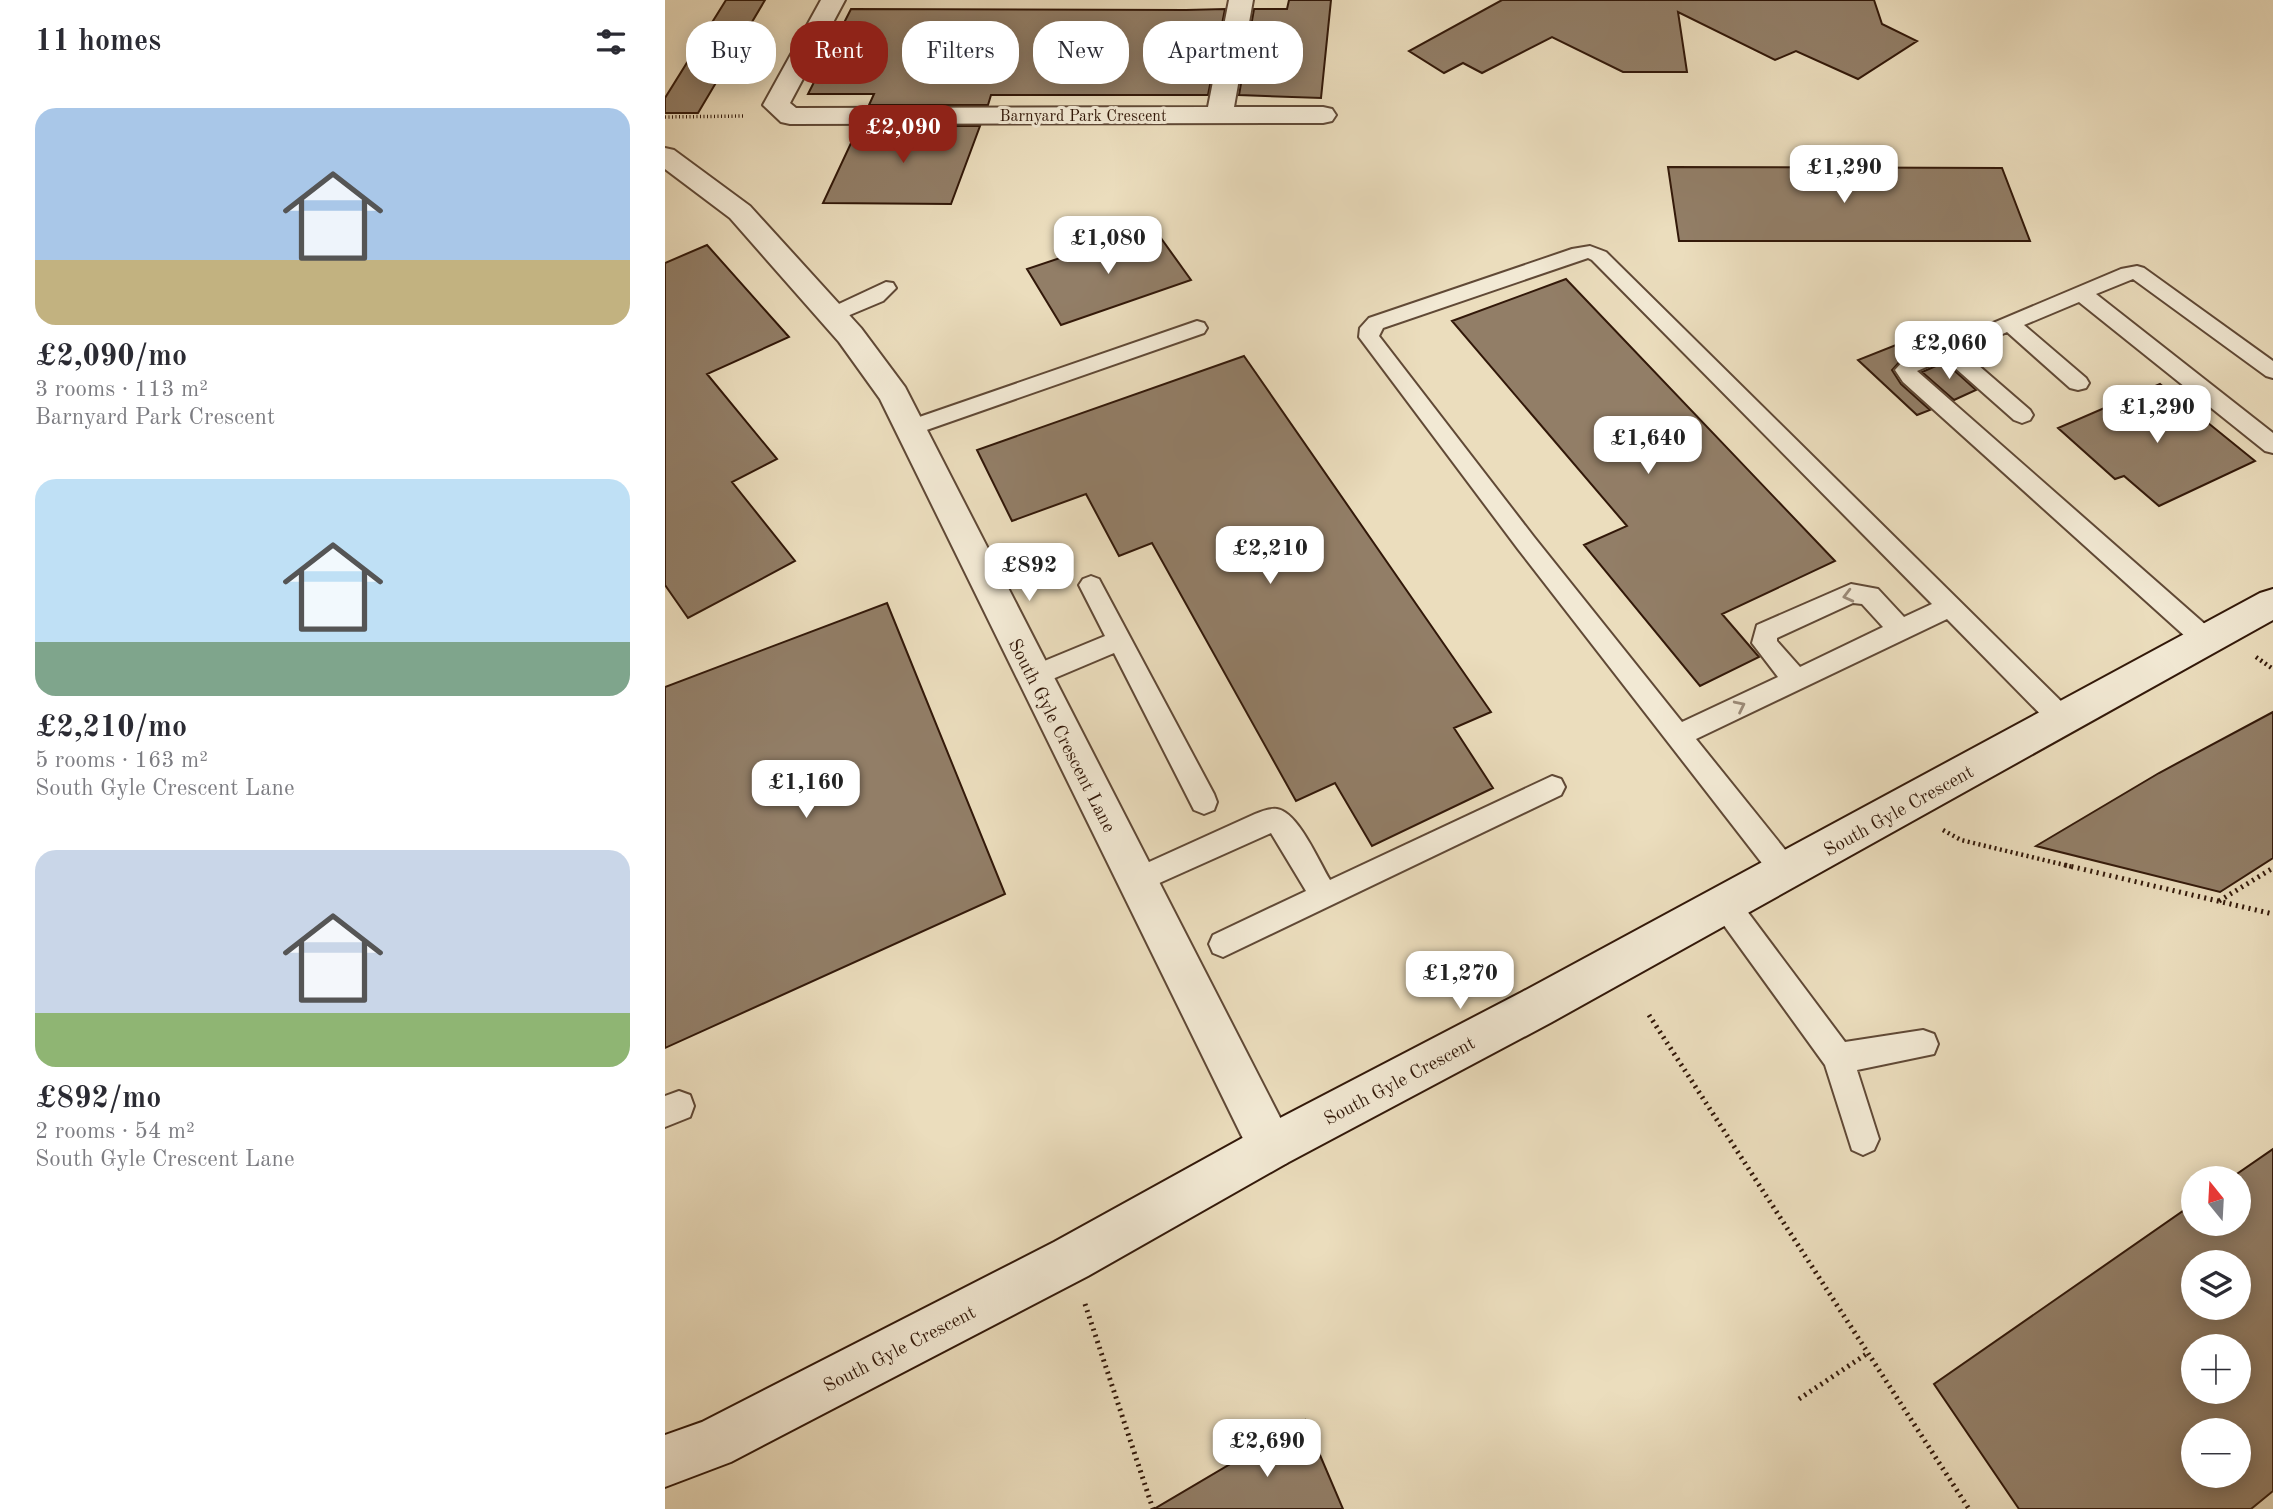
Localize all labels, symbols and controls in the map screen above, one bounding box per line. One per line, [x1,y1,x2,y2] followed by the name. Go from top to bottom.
[686,21,776,84] chip: Buy
[790,21,888,84] chip: Rent
[902,21,1019,84] chip: Filters
[1033,21,1129,84] chip: New
[1143,21,1303,84] chip: Apartment
[592,23,630,61] icon: filters
[35,27,161,57] text: 11 homes
[846,106,960,165] pin: £2,090
[999,109,1167,125] street label: Barnyard Park Crescent
[865,116,941,139] text: £2,090
[1787,146,1901,205] pin: £1,290
[270,153,396,279] icon: home
[1806,156,1882,179] text: £1,290
[1051,216,1165,276] pin: £1,080
[1070,227,1146,250] text: £1,080
[1892,322,2006,381] pin: £2,060
[1911,332,1987,355] text: £2,060
[35,342,187,372] text: £2,090/mo
[35,378,208,401] text: 3 rooms · 113 m²
[2100,386,2214,445] pin: £1,290
[2119,396,2195,419] text: £1,290
[35,406,275,429] text: Barnyard Park Crescent
[1591,416,1705,476] pin: £1,640
[1610,427,1686,450] text: £1,640
[270,524,396,650] icon: home
[1213,526,1327,586] pin: £2,210
[1232,537,1308,560] text: £2,210
[988,544,1070,603] pin: £892
[1001,554,1057,577] text: £892
[1843,588,1855,602] one-way arrow
[1004,636,1118,836] street label: South Gyle Crescent Lane
[1733,701,1745,715] one-way arrow
[35,713,187,743] text: £2,210/mo
[35,749,208,772] text: 5 rooms · 163 m²
[749,760,863,820] pin: £1,160
[1821,763,1977,861] street label: South Gyle Crescent
[768,771,844,794] text: £1,160
[35,777,295,800] text: South Gyle Crescent Lane
[270,895,396,1021] icon: home
[1403,951,1517,1011] pin: £1,270
[1422,962,1498,985] text: £1,270
[1322,1034,1479,1130] street label: South Gyle Crescent
[35,1084,161,1114] text: £892/mo
[35,1120,195,1143] text: 2 rooms · 54 m²
[35,1148,295,1171] text: South Gyle Crescent Lane
[2181,1166,2251,1236] north arrow
[2181,1166,2251,1488] map controls
[2181,1250,2251,1320] button: layers
[821,1304,979,1397] street label: South Gyle Crescent
[2181,1334,2251,1404] button: +
[2181,1418,2251,1488] button: −
[1210,1420,1324,1479] pin: £2,690
[1229,1430,1305,1453] text: £2,690

